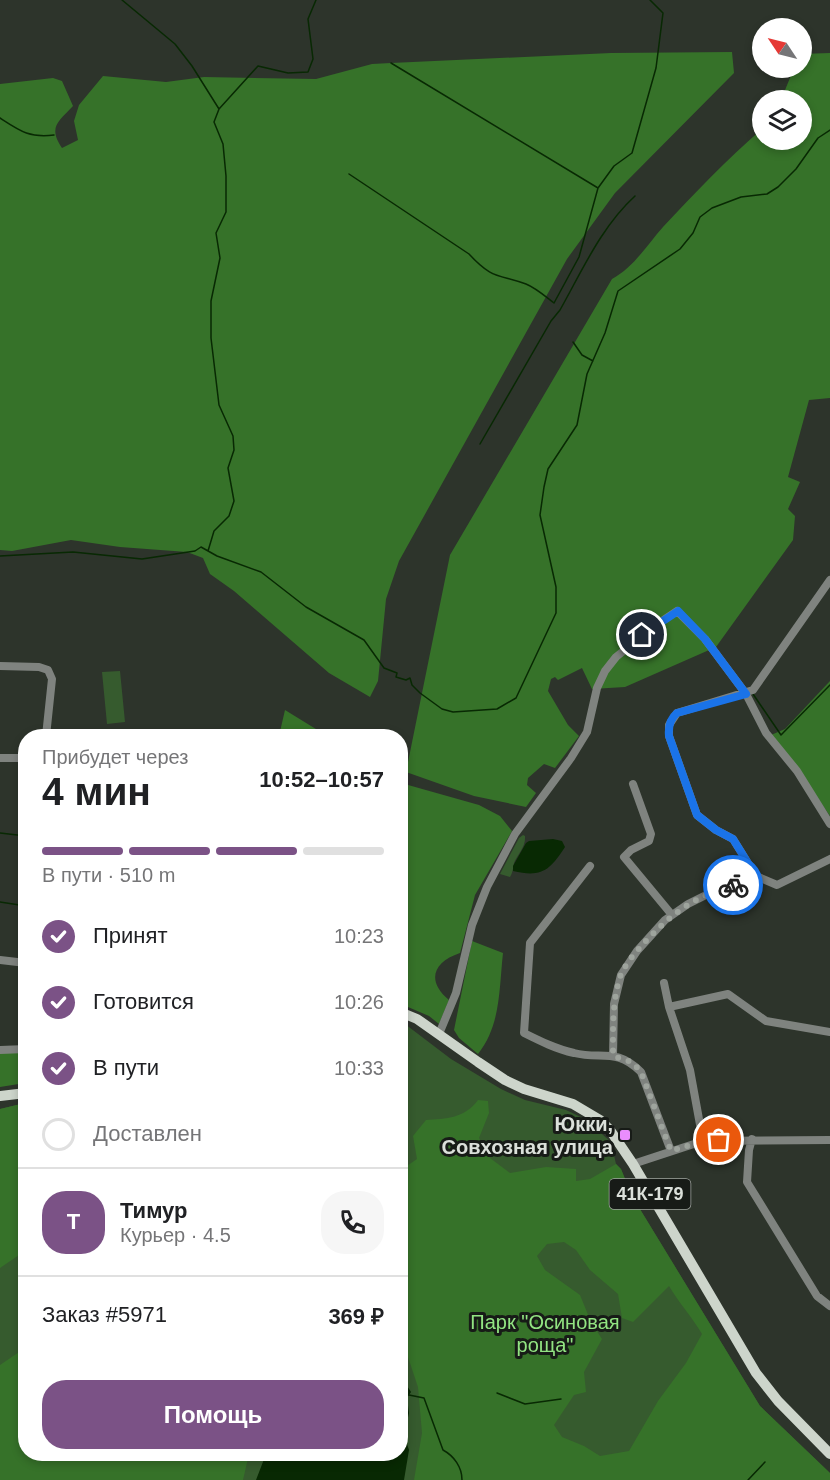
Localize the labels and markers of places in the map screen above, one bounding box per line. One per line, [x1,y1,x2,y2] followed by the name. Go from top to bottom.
[616,609,667,660] pin
[442,1113,614,1158] place label: Юкки, Совхозная улица
[693,1114,744,1165] pin
[618,1128,632,1142] marker: Юкки, Совхозная улица

